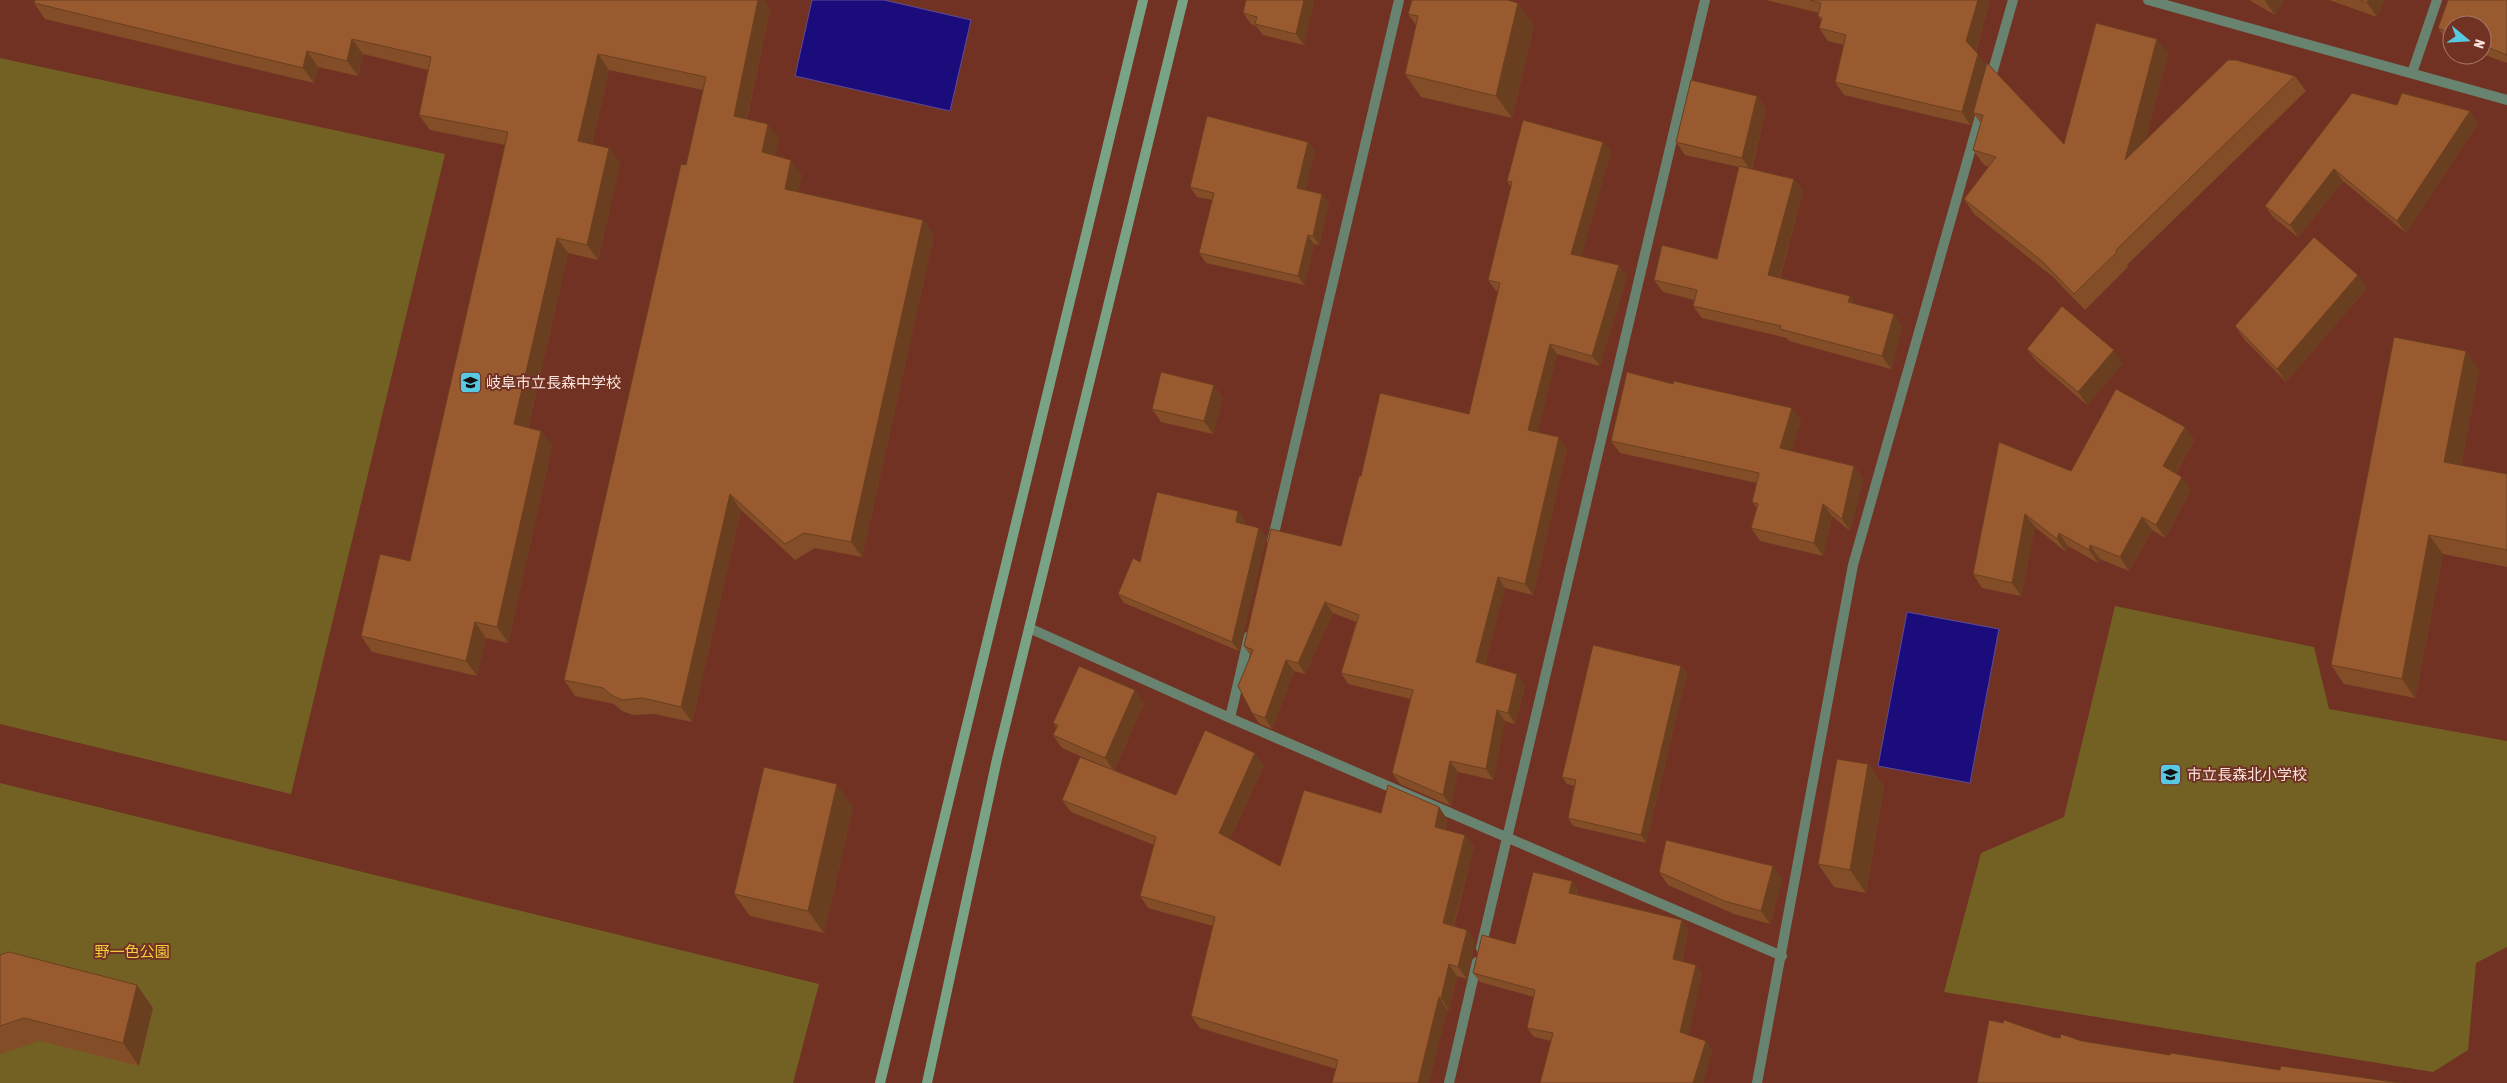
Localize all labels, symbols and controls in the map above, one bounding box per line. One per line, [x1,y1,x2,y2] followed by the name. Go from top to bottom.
[2442,15,2492,65] north arrow
[2470,38,2488,50] text: N
[458,370,482,394] school or university icon: 岐阜市立長森中学校
[486,374,621,391] place label: 岐阜市立長森中学校
[2159,762,2183,786] school or university icon: 市立長森北小学校
[2187,766,2307,783] place label: 市立長森北小学校
[94,943,170,960] park label: 野一色公園

